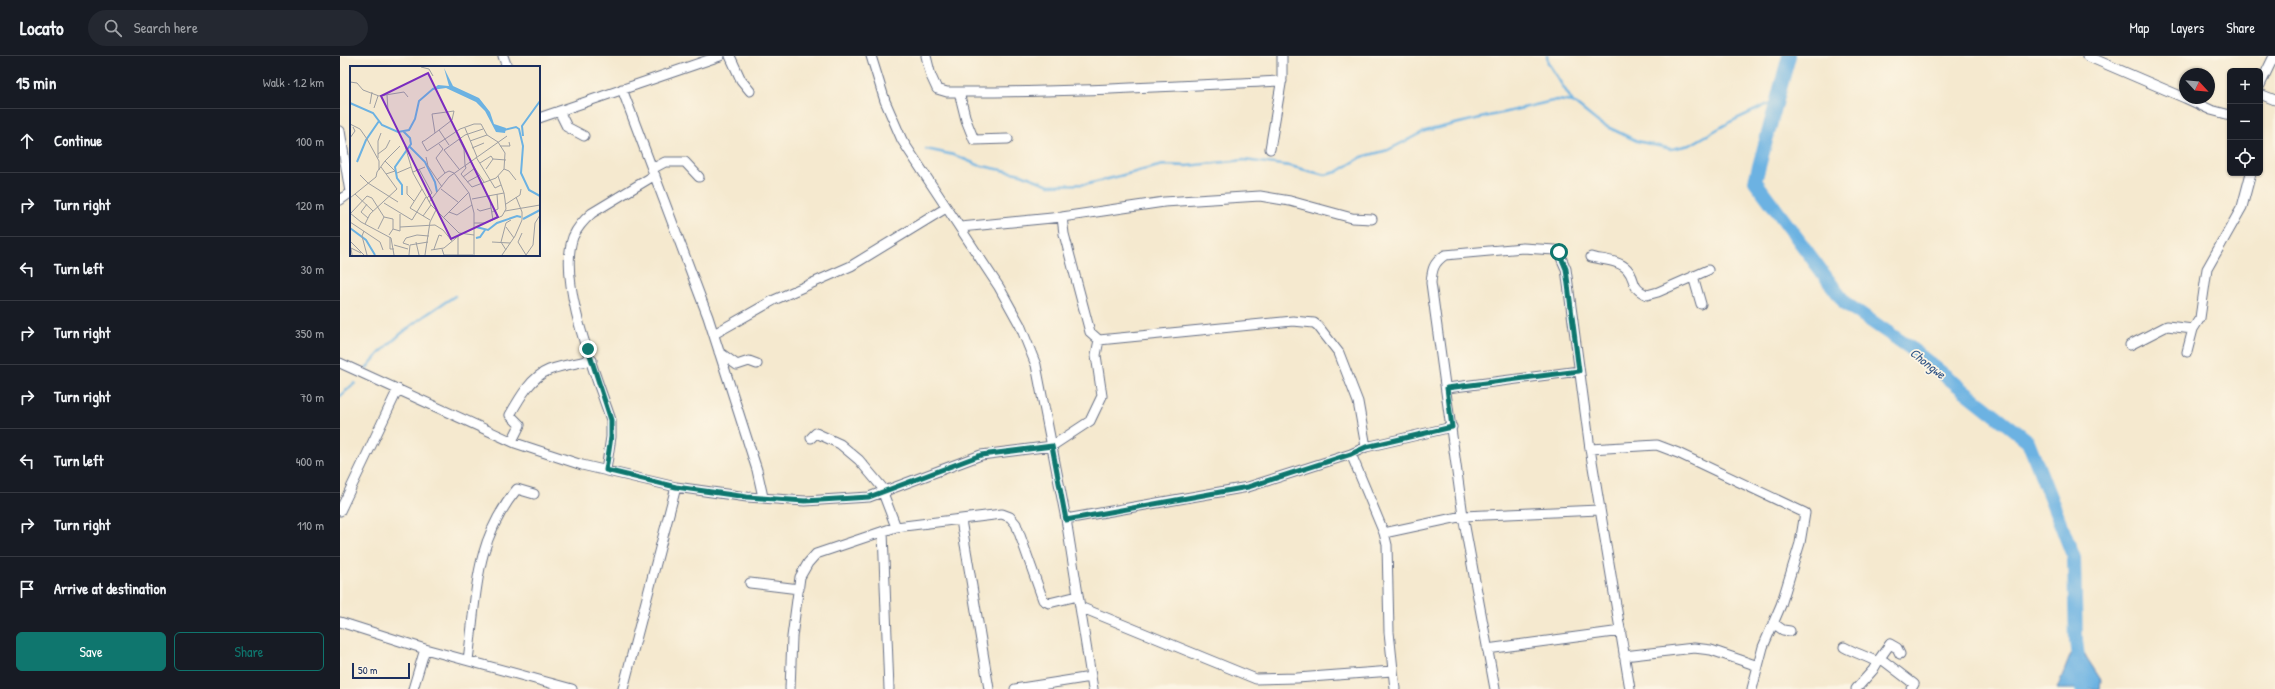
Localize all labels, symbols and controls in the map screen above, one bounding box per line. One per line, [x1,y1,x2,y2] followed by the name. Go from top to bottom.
[88,10,368,46] search box
[20,15,64,41] text: Locato
[102,17,124,39] icon: search
[134,17,198,38] text: Search here
[2129,18,2149,37] text: Map
[2171,18,2204,37] text: Layers
[2226,18,2255,37] text: Share
[350,66,540,256] inset map
[2179,68,2215,104] north arrow
[2227,68,2263,176] map controls
[2227,68,2263,104] button: +
[16,71,56,94] text: 15 min
[263,73,324,91] text: Walk · 1.2 km
[2227,104,2263,140] button: −
[16,130,38,152] icon: ahead
[54,130,102,151] text: Continue
[296,132,324,150] text: 100 m
[2227,140,2263,176] button: locate
[16,194,38,216] icon: right
[54,194,110,215] text: Turn right
[296,196,324,214] text: 120 m
[1550,243,1568,261] route start
[16,258,38,280] icon: left
[54,258,104,279] text: Turn left
[301,260,324,278] text: 30 m
[16,322,38,344] icon: right
[54,322,110,343] text: Turn right
[295,324,324,342] text: 350 m
[579,340,597,358] route end
[1906,343,1950,384] water label: Chongwe
[16,386,38,408] icon: right
[54,386,110,407] text: Turn right
[300,388,324,406] text: 70 m
[16,450,38,472] icon: left
[54,450,104,471] text: Turn left
[296,452,324,470] text: 400 m
[16,514,38,536] icon: right
[54,514,110,535] text: Turn right
[297,516,324,534] text: 110 m
[16,578,38,600] icon: arrive
[54,578,166,599] text: Arrive at destination
[16,632,166,671] button: Save
[174,632,324,671] button: Share
[352,661,410,680] scale bar
[358,663,378,677] text: 50 m

